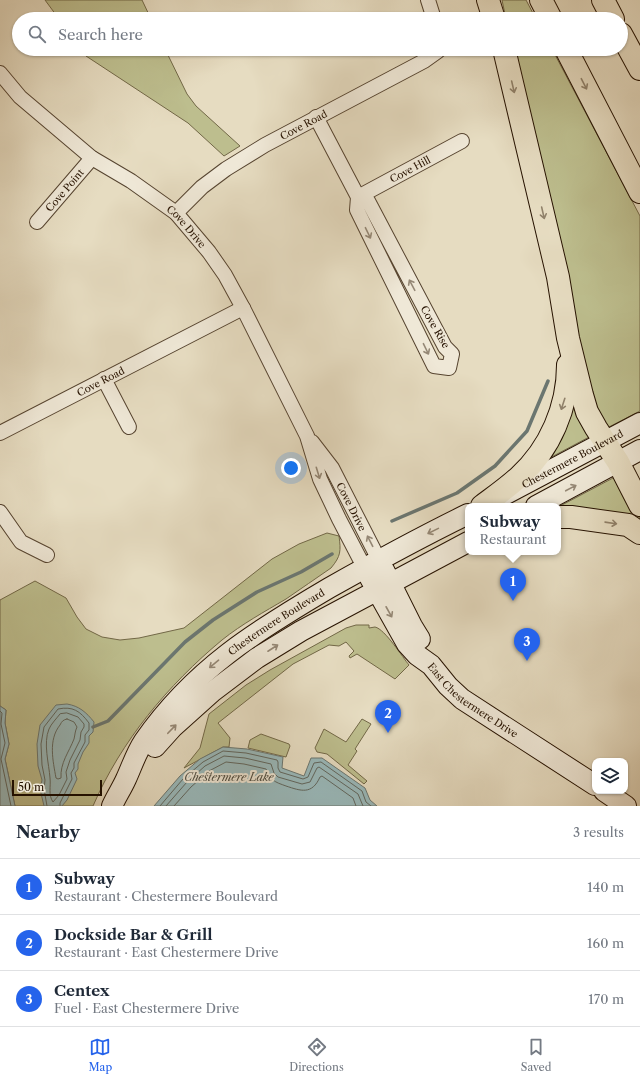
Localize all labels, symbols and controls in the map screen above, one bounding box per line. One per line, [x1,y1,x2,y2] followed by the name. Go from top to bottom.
[12,12,628,56] search box
[26,23,48,45] icon: search
[58,25,143,44] text: Search here
[581,77,588,89] one-way arrow
[509,80,517,93] one-way arrow
[277,107,329,143] street label: Cove Road
[387,153,433,185] street label: Cove Hill
[42,166,87,214] street label: Cove Point
[164,202,209,251] street label: Cove Drive
[540,207,547,220] one-way arrow
[365,227,372,239] one-way arrow
[408,279,415,291] one-way arrow
[418,303,453,351] street label: Cove Rise
[423,343,430,355] one-way arrow
[75,364,126,399] street label: Cove Road
[559,397,566,410] one-way arrow
[519,427,625,491] street label: Chestermere Boulevard
[281,458,301,478] your location
[315,466,322,479] one-way arrow
[334,480,370,533] street label: Cove Drive
[565,483,577,491] one-way arrow
[465,503,561,555] popup
[480,512,540,531] text: Subway
[604,519,617,527] one-way arrow
[427,528,439,535] one-way arrow
[480,531,546,547] text: Restaurant
[365,536,373,548] one-way arrow
[500,568,526,601] pin: 1
[225,586,327,658] street label: Chestermere Boulevard
[386,606,393,618] one-way arrow
[514,628,540,661] pin: 3
[267,644,278,652] one-way arrow
[209,659,219,668] one-way arrow
[425,660,521,740] street label: East Chestermere Drive
[375,700,401,733] pin: 2
[167,724,176,734] one-way arrow
[592,758,628,794] map controls
[592,758,628,794] button: layers
[184,770,274,784] water label: Chestermere Lake
[12,778,102,797] scale bar
[18,780,44,794] text: 50 m
[16,822,80,842] text: Nearby
[573,824,624,840] text: 3 results
[54,869,115,888] text: Subway
[26,879,32,895] text: 1
[587,879,624,895] text: 140 m
[54,888,278,904] text: Restaurant · Chestermere Boulevard
[54,925,212,944] text: Dockside Bar & Grill
[25,935,33,951] text: 2
[587,935,624,951] text: 160 m
[54,944,278,960] text: Restaurant · East Chestermere Drive
[54,981,109,1000] text: Centex
[25,991,33,1007] text: 3
[588,991,624,1007] text: 170 m
[54,1000,239,1016] text: Fuel · East Chestermere Drive
[89,1036,112,1074] tab: Map
[289,1036,344,1074] tab: Directions
[521,1036,551,1074] tab: Saved

